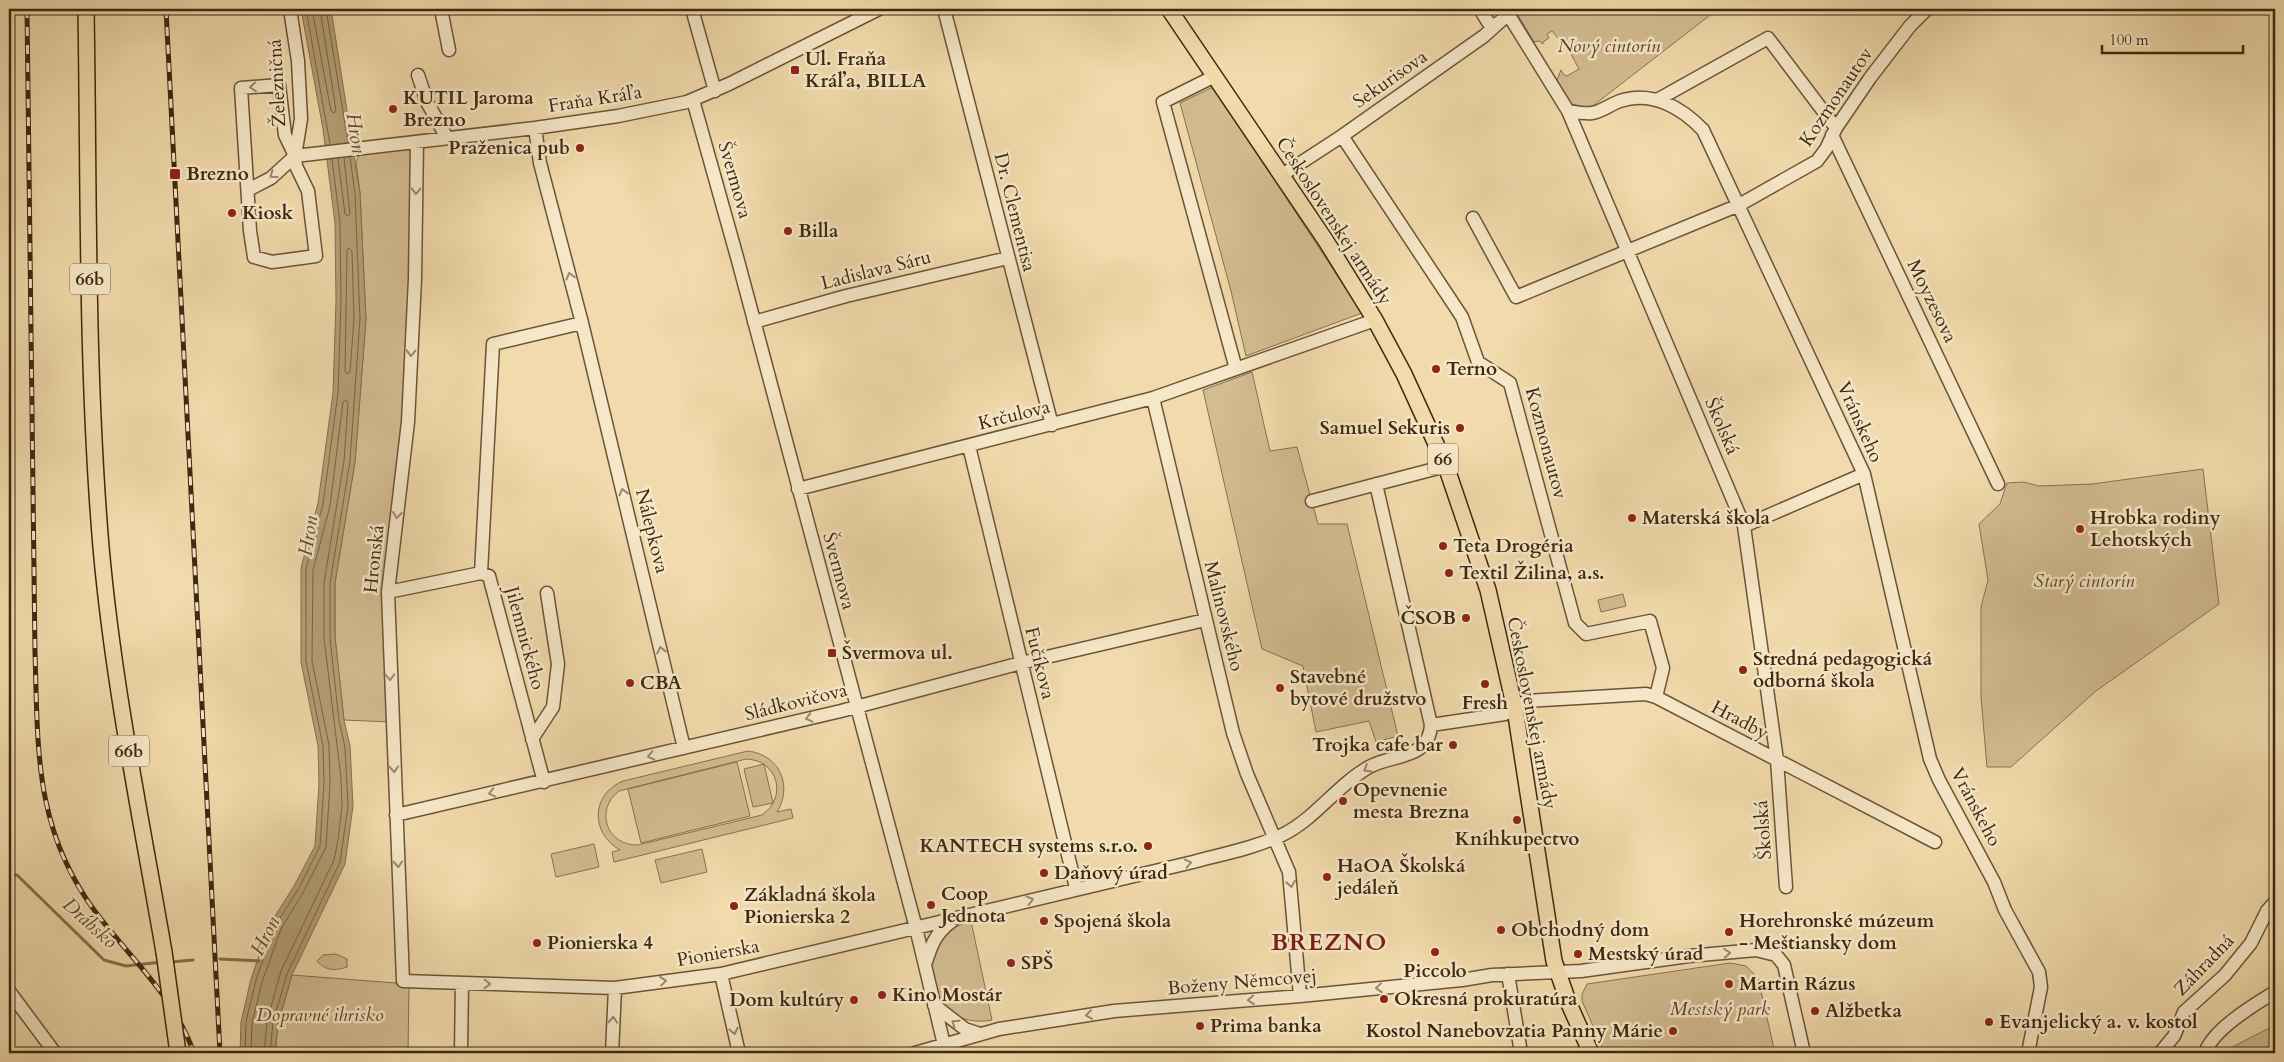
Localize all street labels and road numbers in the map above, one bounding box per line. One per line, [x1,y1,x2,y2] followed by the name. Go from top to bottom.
[262,38,292,128] street label: Železničná
[1793,42,1879,152] street label: Kozmonautov
[1348,44,1432,114] street label: Sekurisova
[546,79,644,119] street label: Fraňa Kráľa
[1270,132,1398,310] street label: Československej armády
[712,139,758,221] street label: Švermova
[988,150,1042,274] street label: Dr. Clementisa
[818,244,934,296] street label: Ladislava Sáru
[1901,255,1963,347] street label: Moyzesova
[70,264,110,294] road number: 66b
[1831,378,1889,466] street label: Vránskeho
[1519,384,1573,502] street label: Kozmonautov
[975,394,1053,436] street label: Krčulova
[1698,394,1746,458] street label: Školská
[1428,444,1458,474] road number: 66
[629,486,675,576] street label: Nálepkova
[357,524,391,594] street label: Hronská
[816,530,862,612] street label: Švermova
[1198,558,1250,674] street label: Malinovského
[498,581,551,692] street label: Jilemnického
[1501,615,1563,811] street label: Československej armády
[1018,624,1062,702] street label: Fučíkova
[742,677,850,727] street label: Sládkovičova
[1707,694,1773,746] street label: Hradby
[109,736,149,766] road number: 66b
[1944,763,2008,851] street label: Vránskeho
[1748,799,1778,861] street label: Školská
[2168,928,2240,1002] street label: Záhradná
[675,933,761,973] street label: Pionierska
[1166,963,1318,1001] street label: Boženy Němcovej

